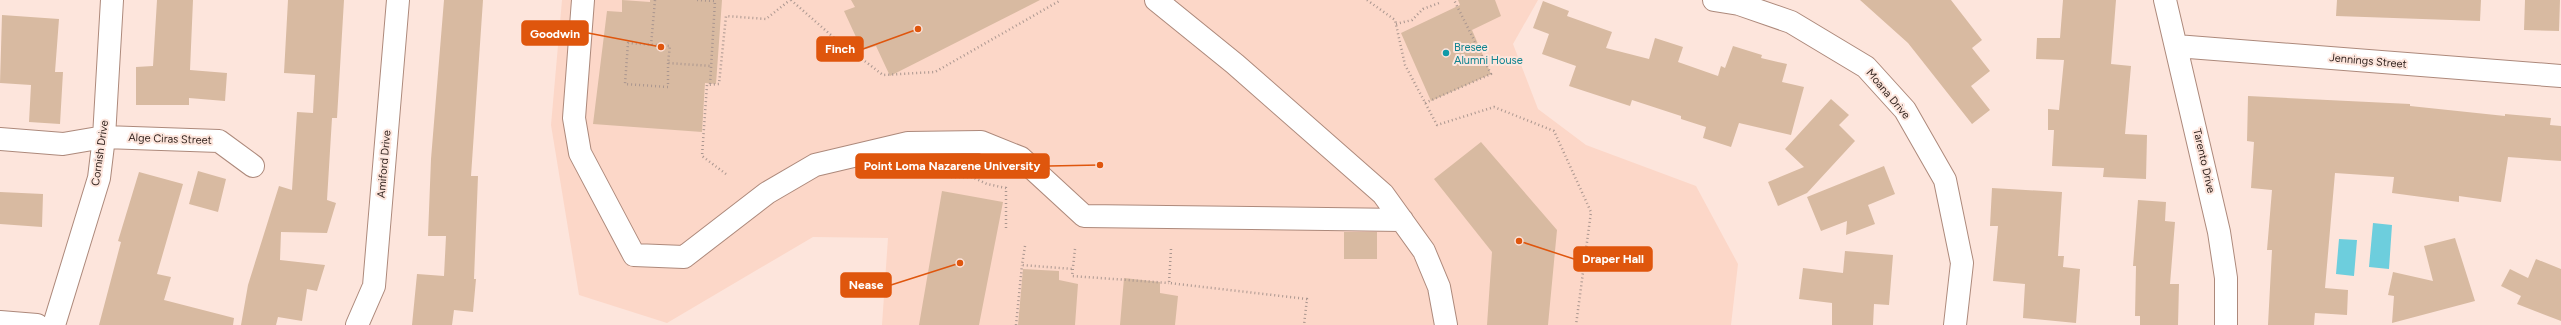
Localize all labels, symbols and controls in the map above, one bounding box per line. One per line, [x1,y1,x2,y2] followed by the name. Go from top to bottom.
[522,21,588,45] callout: Goodwin
[530,27,580,41] text: Goodwin
[817,37,863,61] callout: Finch
[1454,41,1523,67] place label: Bresee Alumni House
[825,42,855,56] text: Finch
[1441,48,1451,58] marker: Bresee Alumni House
[2329,51,2407,71] street label: Jennings Street
[1863,66,1913,122] street label: Moana Drive
[89,119,111,187] street label: Cornish Drive
[2190,128,2218,194] street label: Tarento Drive
[375,130,393,198] street label: Amiford Drive
[128,131,212,147] street label: Alge Ciras Street
[856,154,1049,178] callout: Point Loma Nazarene University
[864,159,1040,173] text: Point Loma Nazarene University
[1574,247,1652,271] callout: Draper Hall
[1582,252,1644,266] text: Draper Hall
[841,273,891,297] callout: Nease
[849,278,884,292] text: Nease

